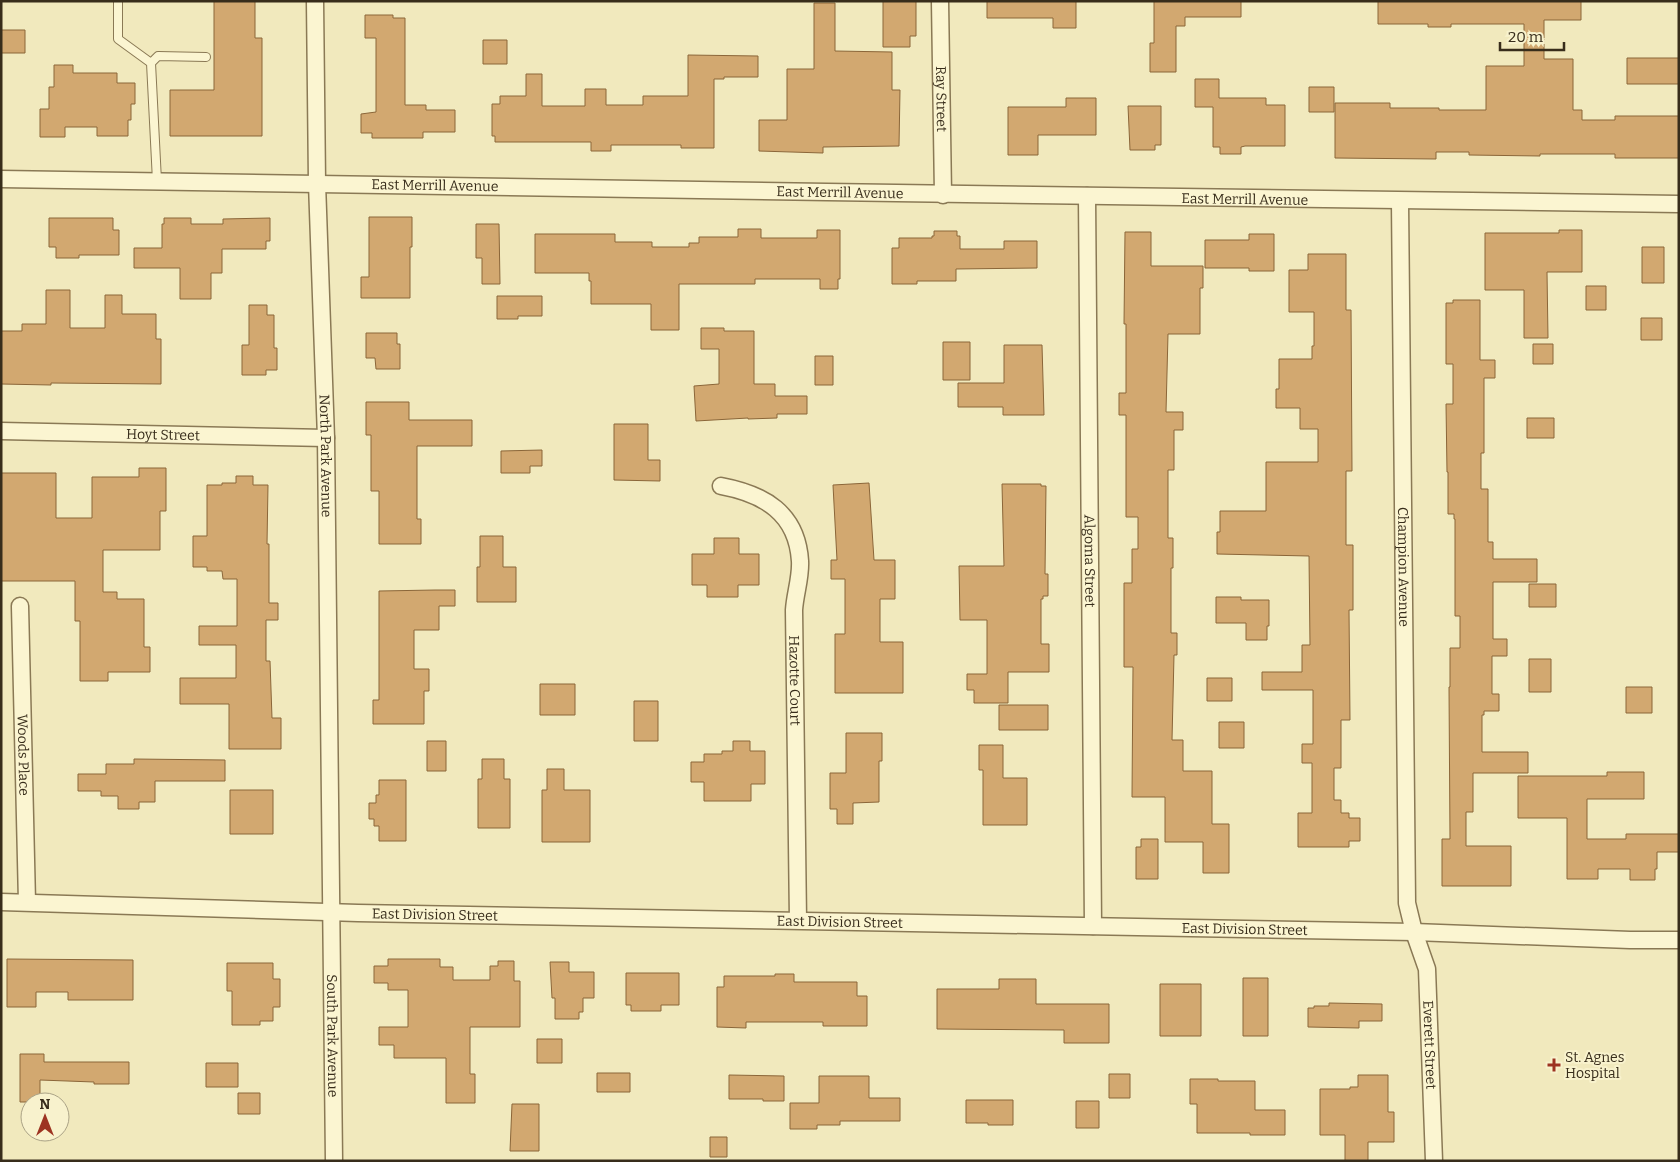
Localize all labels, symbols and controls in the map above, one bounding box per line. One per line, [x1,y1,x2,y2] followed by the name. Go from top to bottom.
[1500,20,1564,52] scale bar
[1508,28,1544,46] text: 20 m
[933,66,951,132] street label: Ray Street
[371,176,499,195] street label: East Merrill Avenue
[776,183,904,202] street label: East Merrill Avenue
[1181,190,1308,208] street label: East Merrill Avenue
[316,394,335,518] street label: North Park Avenue
[126,425,200,444] street label: Hoyt Street
[1395,507,1413,627] street label: Champion Avenue
[1081,514,1099,608] street label: Algoma Street
[786,635,804,726] street label: Hazotte Court
[14,714,33,796] street label: Woods Place
[372,905,498,924] street label: East Division Street
[777,912,903,931] street label: East Division Street
[1181,919,1308,939] street label: East Division Street
[323,974,342,1097] street label: South Park Avenue
[1420,1000,1440,1090] street label: Everett Street
[1565,1049,1624,1082] place label: St. Agnes Hospital
[1547,1058,1561,1072] marker: St. Agnes Hospital
[20,1092,70,1142] north arrow
[40,1096,51,1113] text: N

